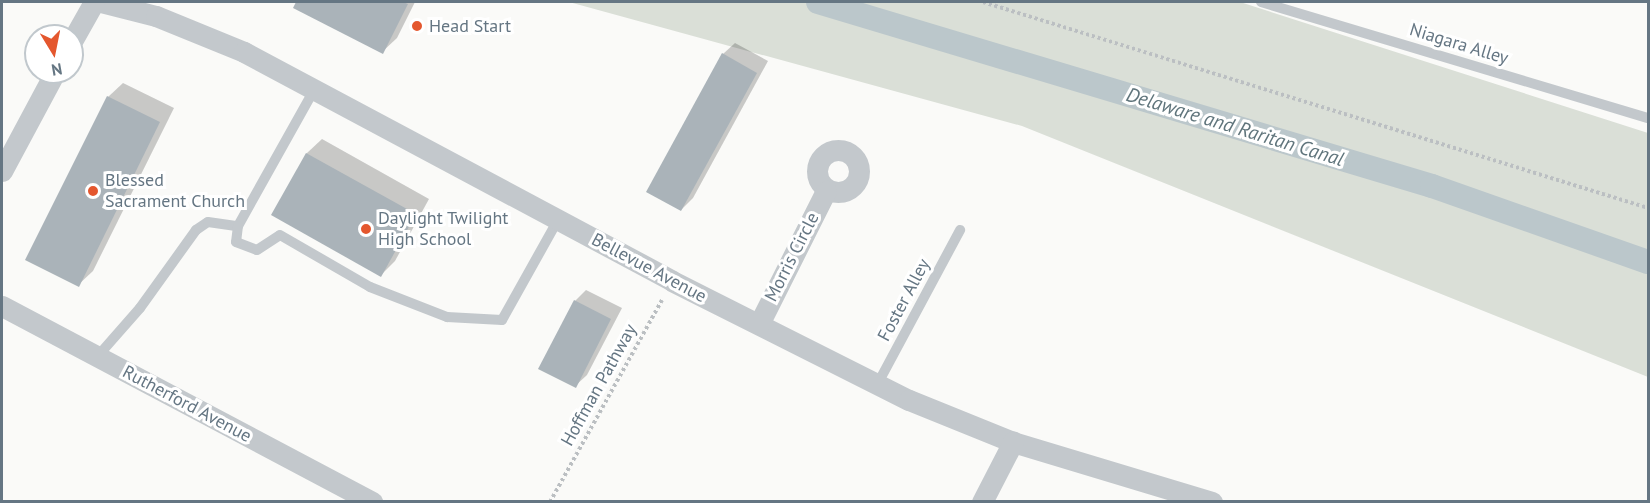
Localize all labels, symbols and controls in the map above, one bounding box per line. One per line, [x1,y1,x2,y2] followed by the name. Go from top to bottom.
[429,15,511,37] place label: Head Start
[410,19,424,33] marker: Head Start
[1407,19,1511,69] street label: Niagara Alley
[24,24,84,84] north arrow
[50,59,64,81] text: N
[1123,82,1347,172] water label: Delaware and Raritan Canal
[105,170,245,213] place label: Blessed Sacrament Church
[86,184,100,198] marker: Blessed Sacrament Church
[378,208,509,250] place label: Daylight Twilight High School
[760,209,824,305] street label: Morris Circle
[359,222,373,236] marker: Daylight Twilight High School
[588,229,710,307] street label: Bellevue Avenue
[873,255,935,345] street label: Foster Alley
[557,320,641,450] street label: Hoffman Pathway
[119,361,255,447] street label: Rutherford Avenue

